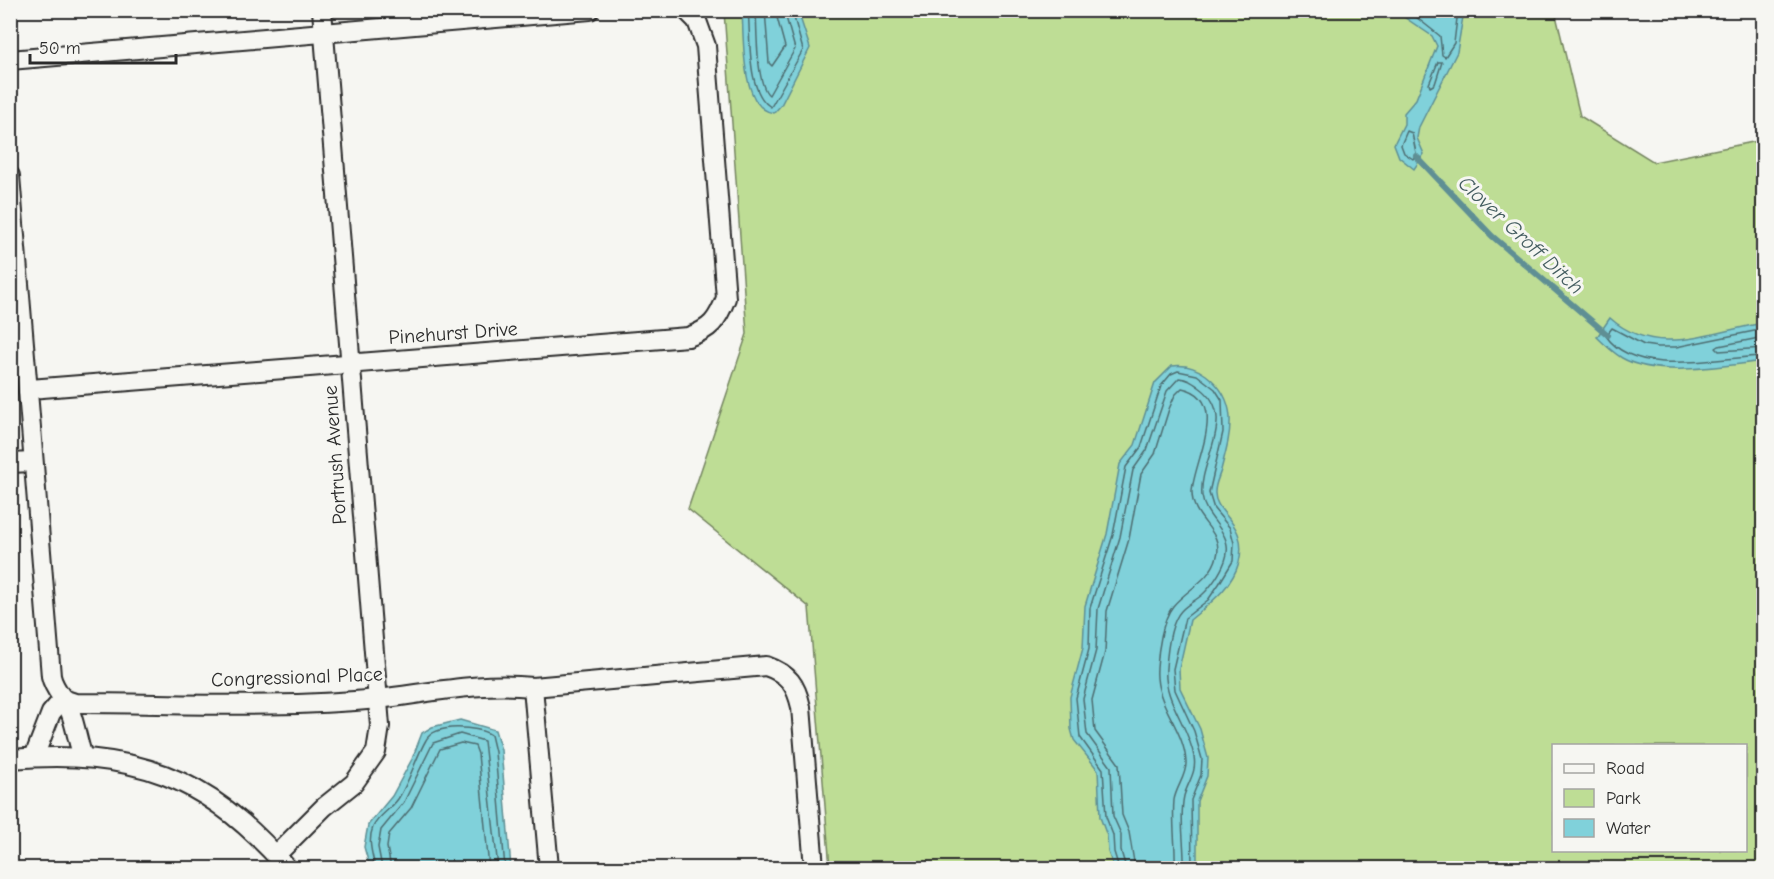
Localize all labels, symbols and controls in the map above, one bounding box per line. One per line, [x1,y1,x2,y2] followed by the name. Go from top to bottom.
[30,27,176,65] scale bar
[39,38,81,59] text: 50 m
[1454,171,1588,299] water label: Clover Groff Ditch
[388,317,518,349] street label: Pinehurst Drive
[319,385,351,525] street label: Portrush Avenue
[211,663,383,691] street label: Congressional Place
[1552,744,1747,852] legend
[1606,758,1645,779] text: Road
[1606,788,1641,809] text: Park
[1606,818,1651,839] text: Water

